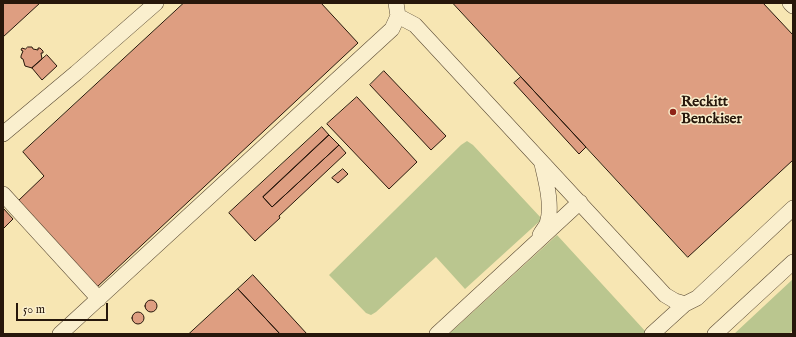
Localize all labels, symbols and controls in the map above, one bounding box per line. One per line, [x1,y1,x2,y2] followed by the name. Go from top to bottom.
[681,94,742,129] place label: Reckitt Benckiser
[668,107,678,117] marker: Reckitt Benckiser
[18,295,110,321] scale bar
[23,302,45,317] text: 50 m

